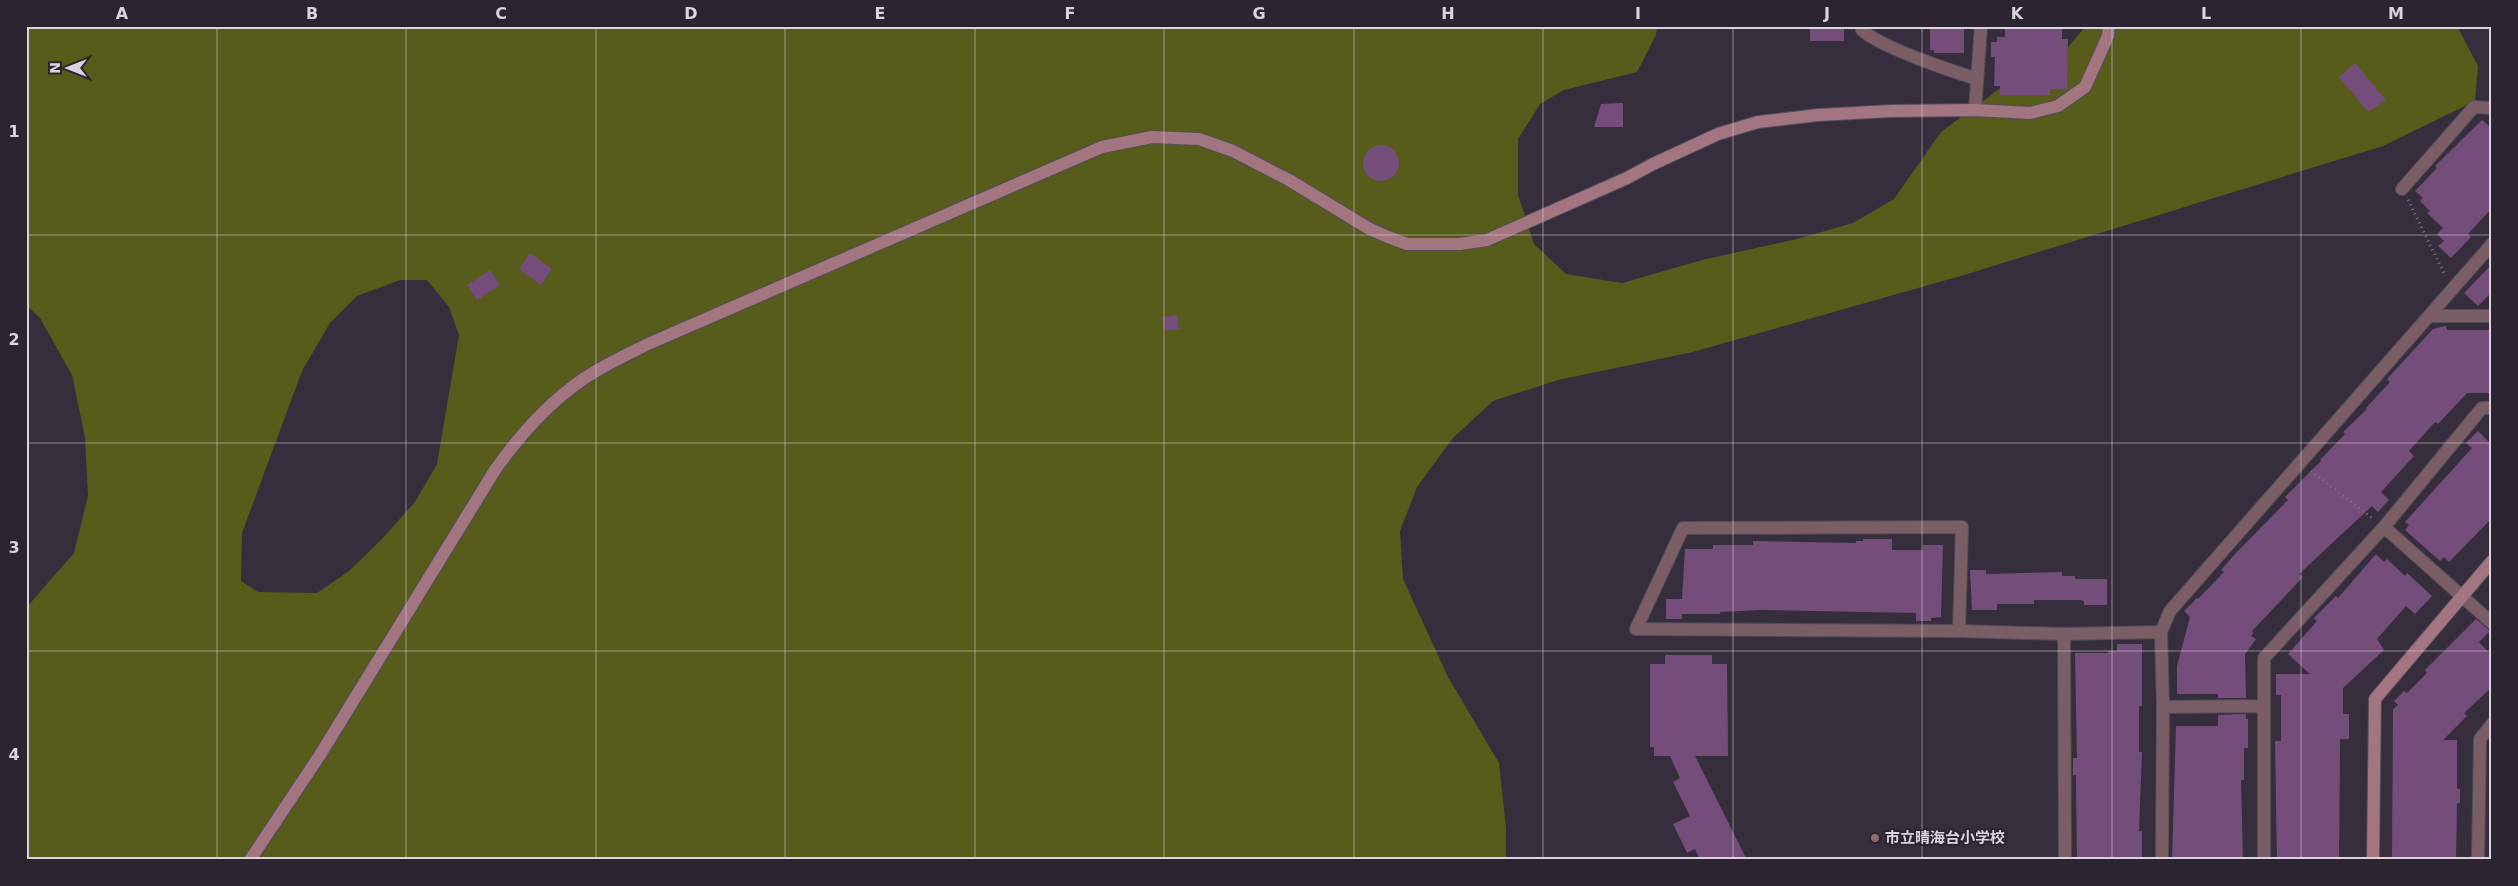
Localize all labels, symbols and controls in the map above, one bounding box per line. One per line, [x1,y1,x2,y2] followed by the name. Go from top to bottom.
[116,4,129,23] text: A
[306,4,318,23] text: B
[495,4,507,23] text: C
[684,4,698,23] text: D
[875,4,885,23] text: E
[1065,4,1075,23] text: F
[1252,4,1266,23] text: G
[1441,4,1455,23] text: H
[1635,4,1641,23] text: I
[1823,4,1830,23] text: J
[2011,4,2024,23] text: K
[2201,4,2211,23] text: L
[2388,4,2404,23] text: M
[42,42,92,92] north arrow
[47,62,63,74] text: N
[8,122,20,141] text: 1
[8,330,20,349] text: 2
[8,538,20,557] text: 3
[8,745,20,764] text: 4
[1885,829,2005,847] place label: 市立晴海台小学校
[1869,832,1881,844] marker: 市立晴海台小学校

